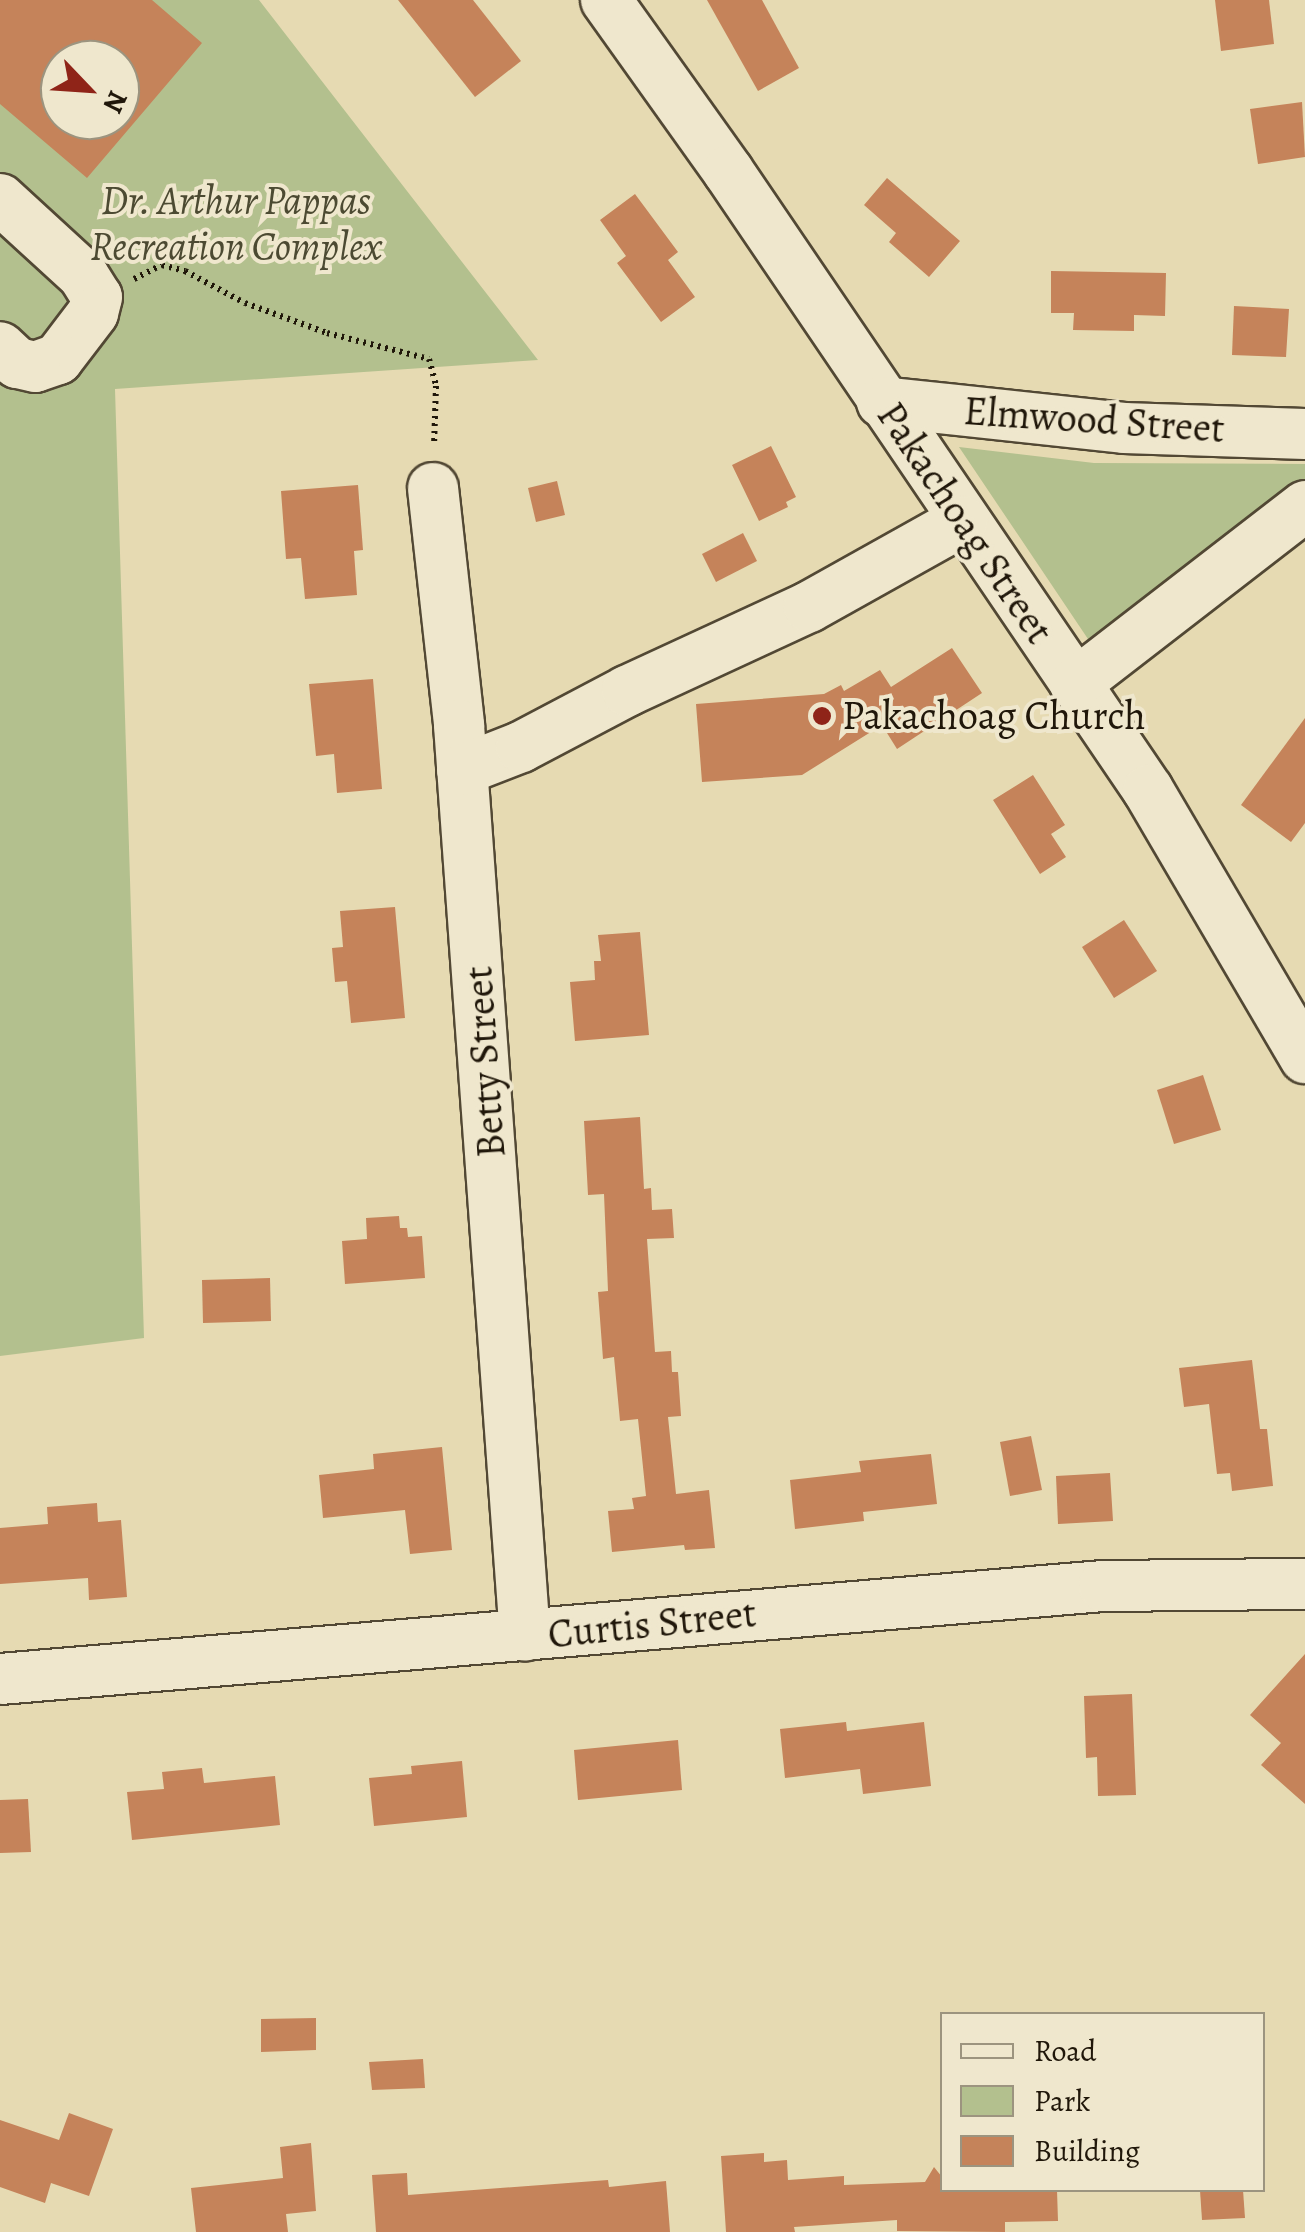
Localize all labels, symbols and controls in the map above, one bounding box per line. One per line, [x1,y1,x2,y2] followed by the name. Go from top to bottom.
[40,40,140,140] north arrow
[94,85,137,119] text: N
[90,177,382,271] park label: Dr. Arthur Pappas Recreation Complex
[962,387,1226,453] street label: Elmwood Street
[867,393,1063,653] street label: Pakachoag Street
[842,692,1146,740] place label: Pakachoag Church
[811,705,833,727] marker: Pakachoag Church
[454,965,516,1159] street label: Betty Street
[546,1589,758,1659] street label: Curtis Street
[940,2012,1265,2192] legend
[1034,2031,1096,2071] text: Road
[1034,2081,1090,2121] text: Park
[1034,2131,1140,2171] text: Building

